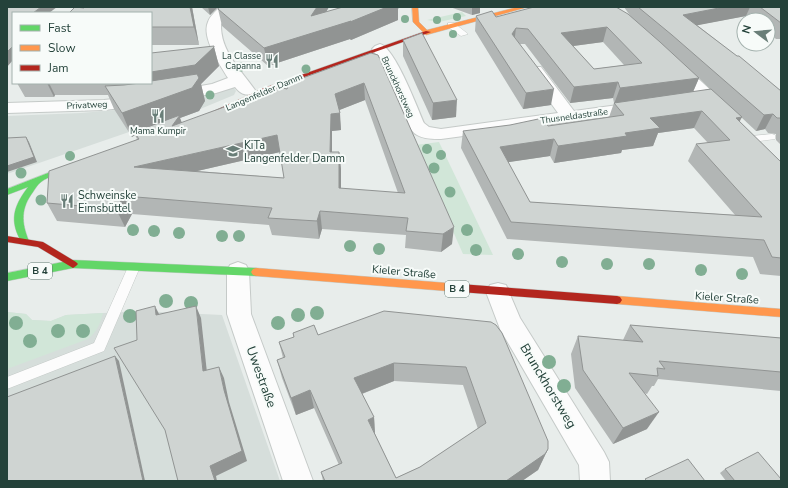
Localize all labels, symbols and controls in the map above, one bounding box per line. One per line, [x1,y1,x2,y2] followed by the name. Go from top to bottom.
[12,12,152,84] legend
[736,12,776,52] north arrow
[48,20,71,36] text: Fast
[739,23,755,35] text: N
[48,40,76,56] text: Slow
[222,50,261,72] place label: La Classe Capanna
[264,53,280,69] restaurant icon: La Classe Capanna
[379,54,417,120] street label: Brunckhorstweg
[47,60,69,76] text: Jam
[224,70,305,114] street label: Langenfelder Damm
[66,98,108,112] street label: Privatweg
[539,105,609,127] street label: Thusneldastraße
[150,108,166,124] restaurant icon: Mama Kumpir
[130,125,187,137] place label: Mama Kumpir
[244,138,345,166] place label: KiTa Langenfelder Damm
[225,143,241,159] school or university icon: KiTa Langenfelder Damm
[78,188,137,216] place label: Schweinske Eimsbüttel
[59,193,75,209] restaurant icon: Schweinske Eimsbüttel
[371,262,437,282] street label: Kieler Straße
[28,263,52,279] road number: B 4
[445,281,469,297] road number: B 4
[695,288,760,308] street label: Kieler Straße
[516,340,580,432] street label: Brunckhorstweg
[242,344,280,410] street label: Uwestraße

